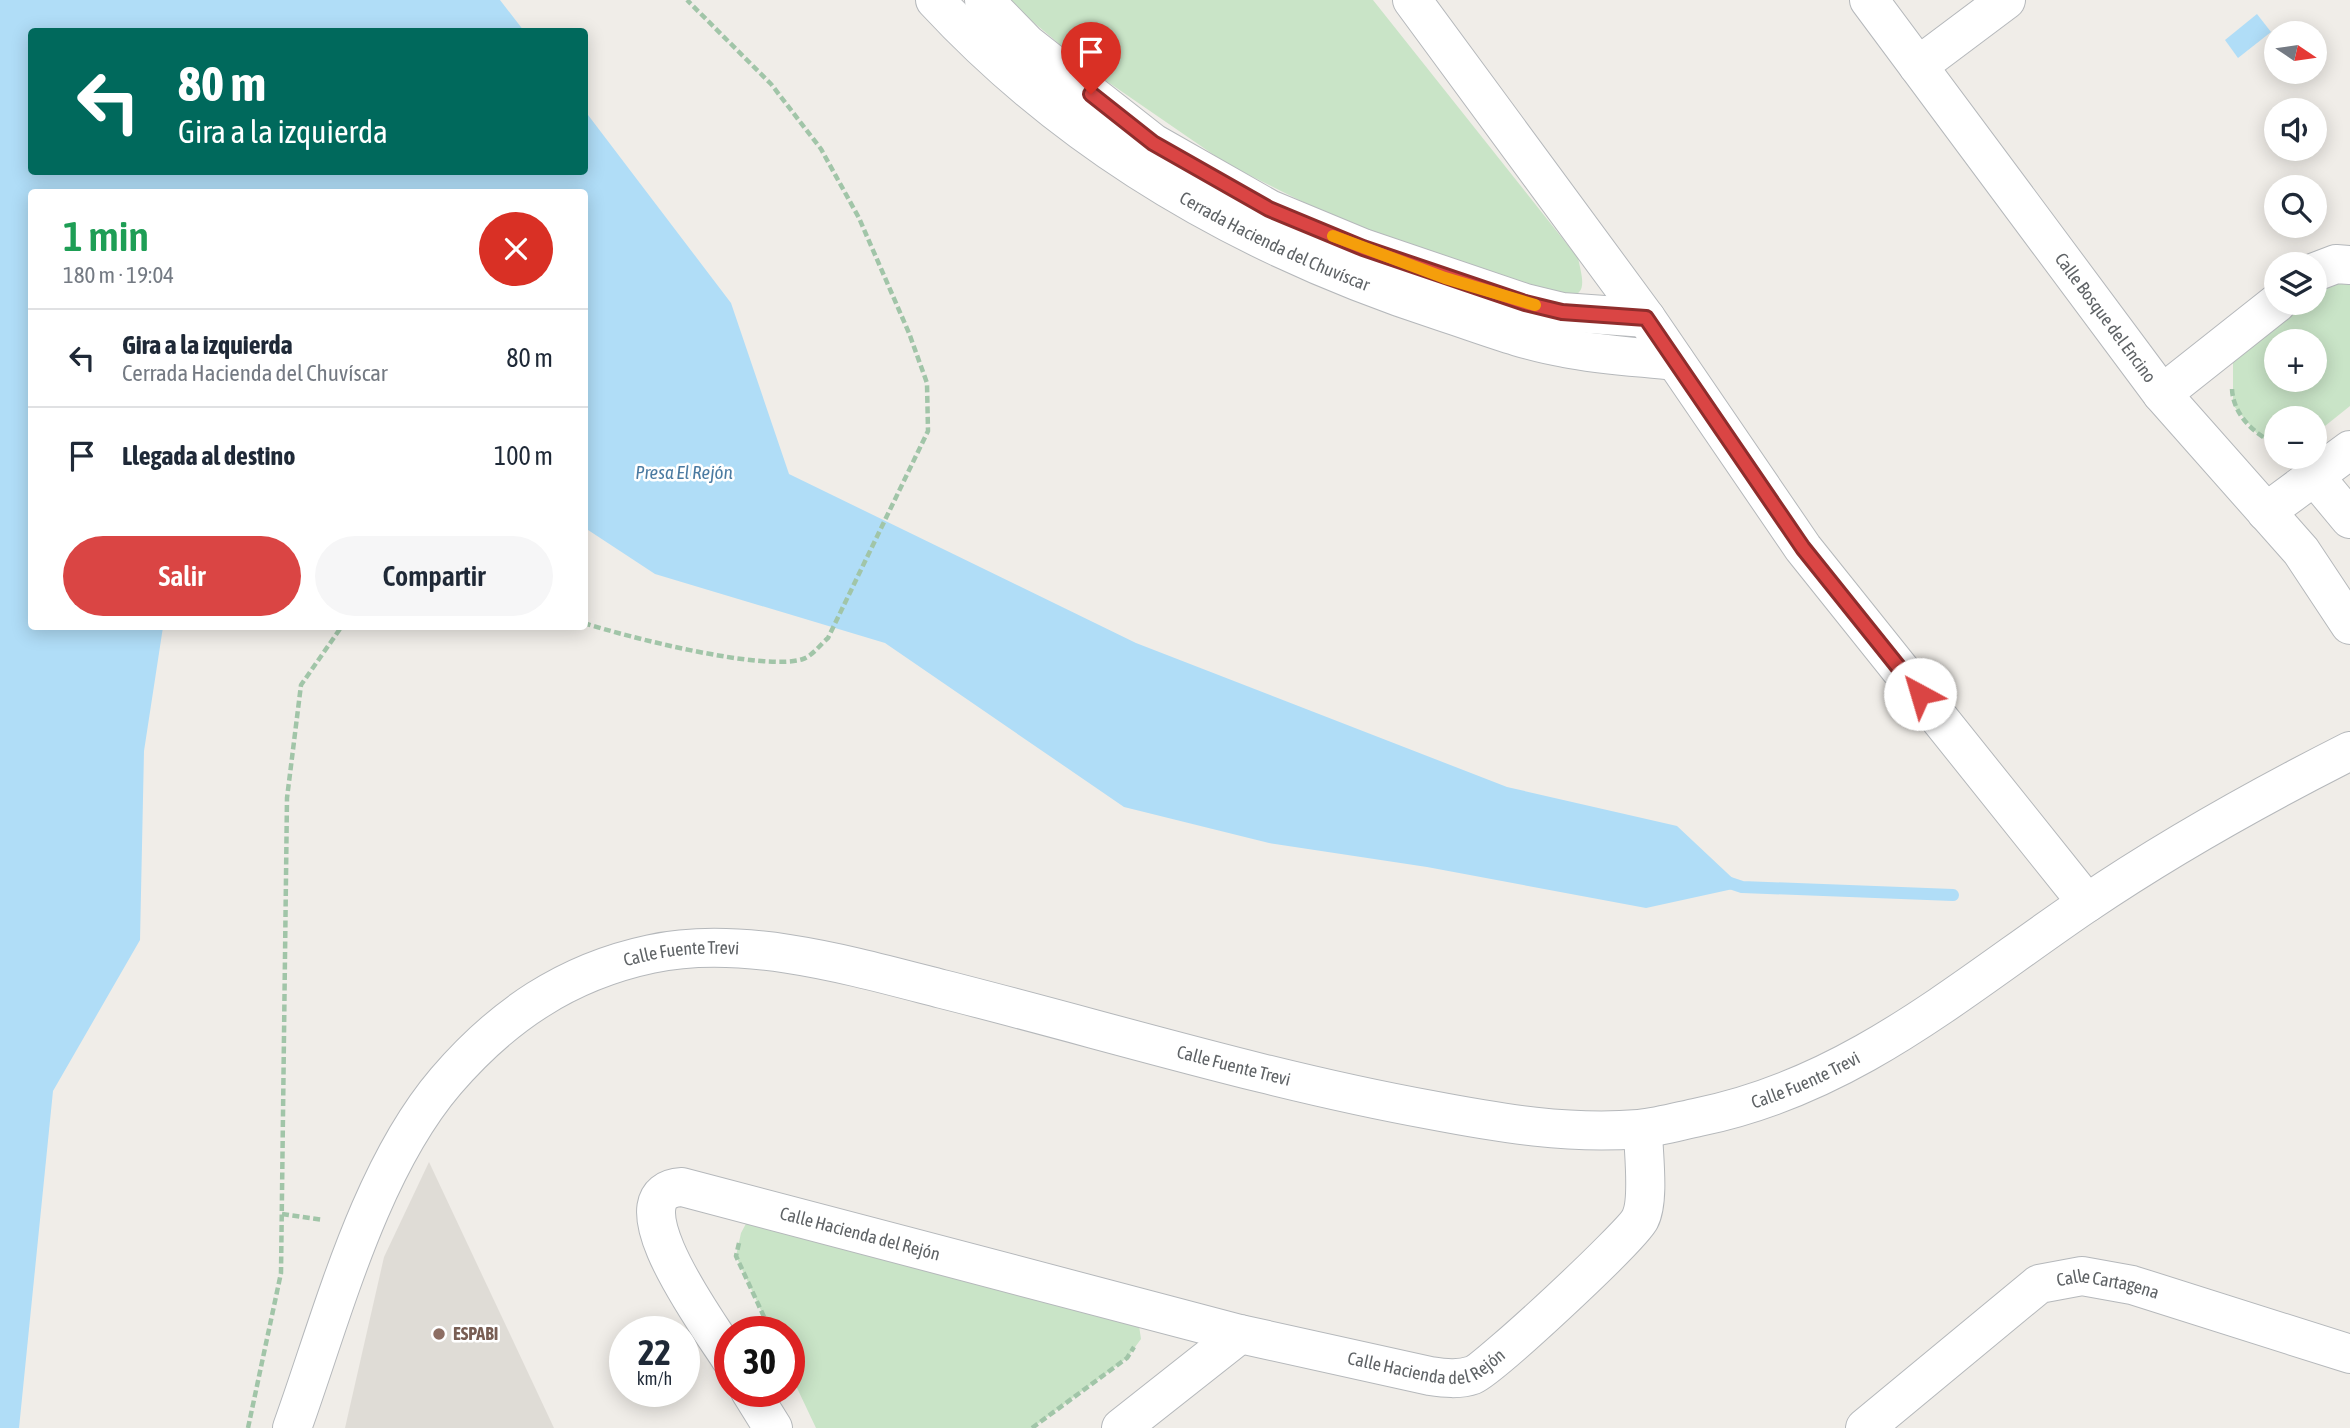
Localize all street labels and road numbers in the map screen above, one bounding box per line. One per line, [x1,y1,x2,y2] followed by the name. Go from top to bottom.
[1176,187,1373,295] street label: Cerrada Hacienda del Chuvíscar
[2051,249,2161,386] street label: Calle Bosque del Encino
[621,937,740,970] street label: Calle Fuente Trevi
[1175,1041,1293,1090] street label: Calle Fuente Trevi
[1749,1047,1863,1113] street label: Calle Fuente Trevi
[778,1202,943,1265] street label: Calle Hacienda del Rejón
[2055,1265,2162,1303] street label: Calle Cartagena
[1346,1344,1509,1388] street label: Calle Hacienda del Rejón

